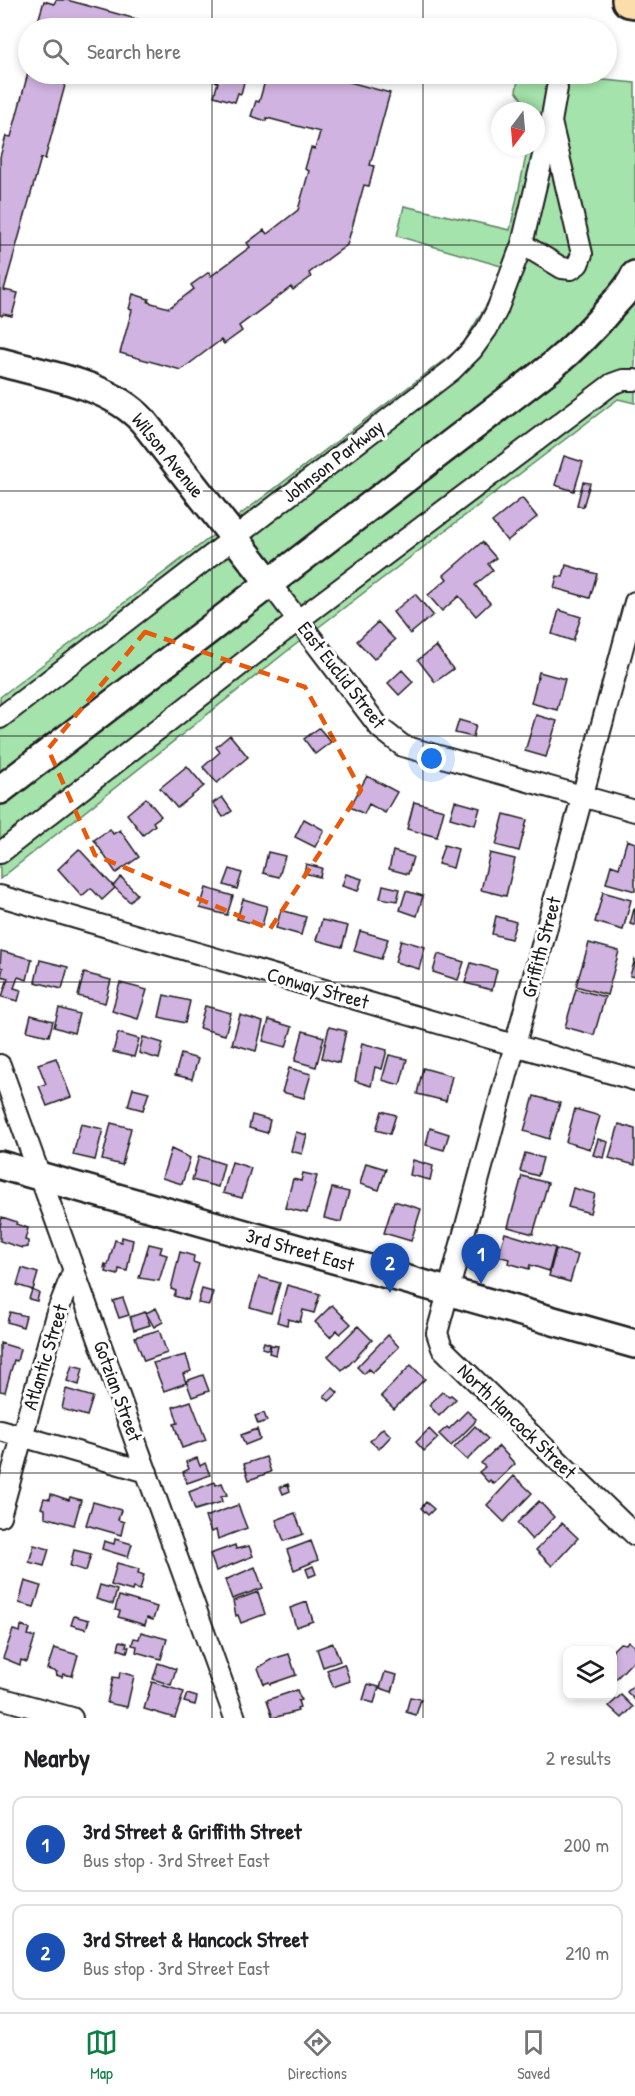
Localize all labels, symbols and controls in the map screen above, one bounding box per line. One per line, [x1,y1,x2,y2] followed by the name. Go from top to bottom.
[18,18,617,84] search box
[39,35,72,68] icon: search
[87,36,181,66] text: Search here
[491,102,545,156] north arrow
[126,406,211,503] street label: Wilson Avenue
[277,413,389,509] street label: Johnson Parkway
[292,615,393,735] street label: East Euclid Street
[417,744,446,773] your location
[514,892,567,1000] street label: Griffith Street
[264,960,373,1015] street label: Conway Street
[243,1221,359,1278] street label: 3rd Street East
[462,1234,500,1284] pin: 1
[370,1244,410,1293] pin: 2
[16,1300,74,1413] street label: Atlantic Street
[88,1337,150,1446] street label: Gotzian Street
[452,1357,583,1485] street label: North Hancock Street
[563,1646,617,1700] map controls
[563,1646,617,1700] button: layers
[24,1740,90,1775] text: Nearby
[546,1744,611,1771] text: 2 results
[83,1816,301,1846] text: 3rd Street & Griffith Street
[42,1831,49,1858] text: 1
[564,1831,609,1858] text: 200 m
[83,1846,269,1873] text: Bus stop · 3rd Street East
[83,1924,308,1954] text: 3rd Street & Hancock Street
[41,1939,50,1966] text: 2
[565,1939,609,1966] text: 210 m
[83,1954,269,1981] text: Bus stop · 3rd Street East
[85,2026,118,2084] tab: Map
[288,2026,347,2084] tab: Directions
[517,2026,550,2084] tab: Saved

